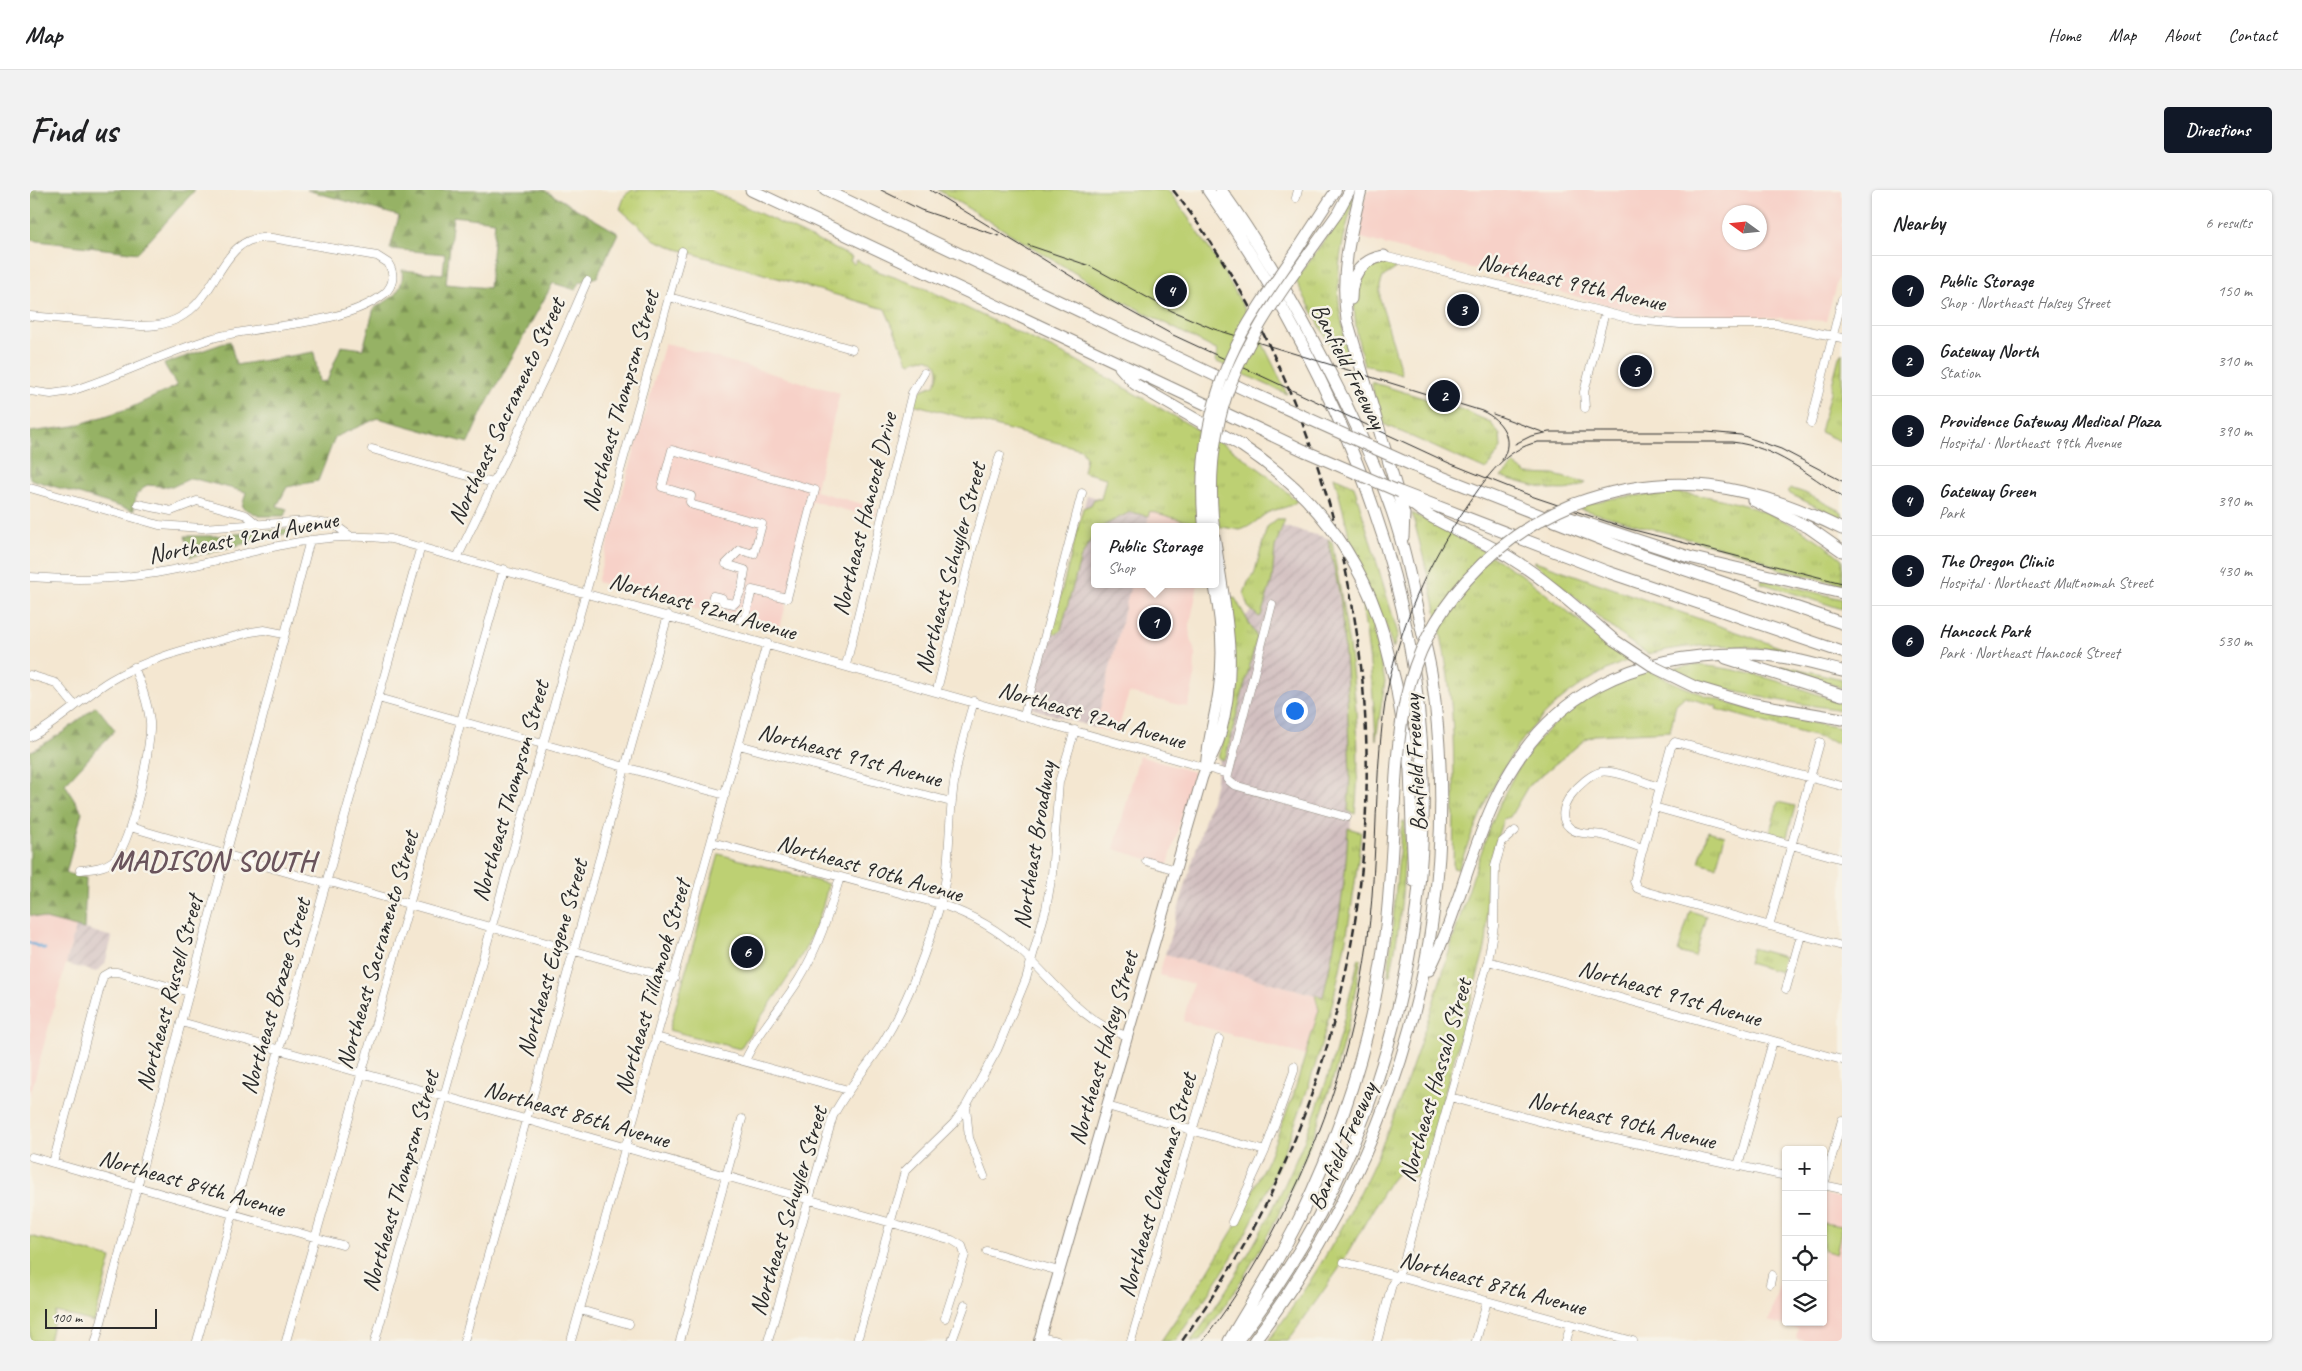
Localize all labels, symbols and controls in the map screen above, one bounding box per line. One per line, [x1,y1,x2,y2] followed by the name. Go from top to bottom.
[25,20,62,50] text: Map
[2048,24,2081,46] text: Home
[2109,24,2136,46] text: Map
[2164,24,2200,46] text: About
[2228,24,2277,46] text: Contact
[2164,107,2272,153] button: Directions
[30,108,117,153] text: Find us
[1722,205,1767,250] north arrow
[1892,210,1945,236] text: Nearby
[2205,213,2252,233] text: 6 results
[1475,246,1671,319] street label: Northeast 99th Avenue
[1939,269,2033,293] text: Public Storage
[1155,272,1187,310] pin: 4
[1904,281,1912,301] text: 1
[2218,281,2252,301] text: 150 m
[574,285,666,515] street label: Northeast Thompson Street
[440,291,573,529] street label: Northeast Sacramento Street
[1447,291,1479,329] pin: 3
[1939,293,2110,313] text: Shop · Northeast Halsey Street
[1305,298,1394,435] street label: Banfield Freeway
[1939,339,2039,363] text: Gateway North
[1904,351,1912,371] text: 2
[2218,351,2252,371] text: 310 m
[1620,352,1652,390] pin: 5
[1939,363,1981,383] text: Station
[1428,377,1460,415] pin: 2
[824,407,904,618] street label: Northeast Hancock Drive
[1939,409,2160,433] text: Providence Gateway Medical Plaza
[1904,421,1912,441] text: 3
[2218,421,2252,441] text: 390 m
[1939,433,2121,453] text: Hospital · Northeast 99th Avenue
[907,457,993,677] street label: Northeast Schuyler Street
[1939,479,2036,503] text: Gateway Green
[1904,491,1912,511] text: 4
[2218,491,2252,511] text: 390 m
[145,503,343,570] street label: Northeast 92nd Avenue
[1939,503,1964,523] text: Park
[1091,523,1219,588] popup
[1108,534,1202,558] text: Public Storage
[1939,549,2053,573] text: The Oregon Clinic
[1108,558,1135,578] text: Shop
[1905,561,1911,581] text: 5
[2218,561,2252,581] text: 430 m
[606,565,802,648] street label: Northeast 92nd Avenue
[1939,573,2153,593] text: Hospital · Northeast Multnomah Street
[1139,604,1171,642] pin: 1
[1939,619,2030,643] text: Hancock Park
[1904,631,1912,651] text: 6
[2218,631,2252,651] text: 530 m
[1939,643,2120,663] text: Park · Northeast Hancock Street
[995,674,1191,757] street label: Northeast 92nd Avenue
[464,675,556,905] street label: Northeast Thompson Street
[1396,692,1434,832] street label: Banfield Freeway
[1282,698,1308,724] your location
[755,716,947,794] street label: Northeast 91st Avenue
[1006,757,1062,931] street label: Northeast Broadway
[329,825,426,1073] street label: Northeast Sacramento Street
[774,827,968,909] street label: Northeast 90th Avenue
[110,842,320,879] district label: MADISON SOUTH
[509,854,595,1060] street label: Northeast Eugene Street
[607,873,698,1098] street label: Northeast Tillamook Street
[128,889,210,1094] street label: Northeast Russell Street
[233,893,318,1097] street label: Northeast Brazee Street
[731,933,763,971] pin: 6
[1061,946,1146,1148] street label: Northeast Halsey Street
[1575,953,1767,1034] street label: Northeast 91st Avenue
[1392,973,1479,1185] street label: Northeast Hassalo Street
[354,1065,446,1295] street label: Northeast Thompson Street
[1111,1068,1204,1301] street label: Northeast Clackamas Street
[481,1073,675,1155] street label: Northeast 86th Avenue
[1300,1076,1384,1215] street label: Banfield Freeway
[1525,1084,1721,1157] street label: Northeast 90th Avenue
[742,1101,835,1319] street label: Northeast Schuyler Street
[96,1142,290,1224] street label: Northeast 84th Avenue
[1782,1146,1827,1326] map controls
[1782,1146,1827,1191] button: +
[1782,1191,1827,1236] button: −
[1782,1236,1827,1281] button: locate
[1397,1244,1591,1323] street label: Northeast 87th Avenue
[1782,1281,1827,1326] button: layers
[45,1306,158,1329] scale bar
[52,1309,82,1326] text: 100 m

